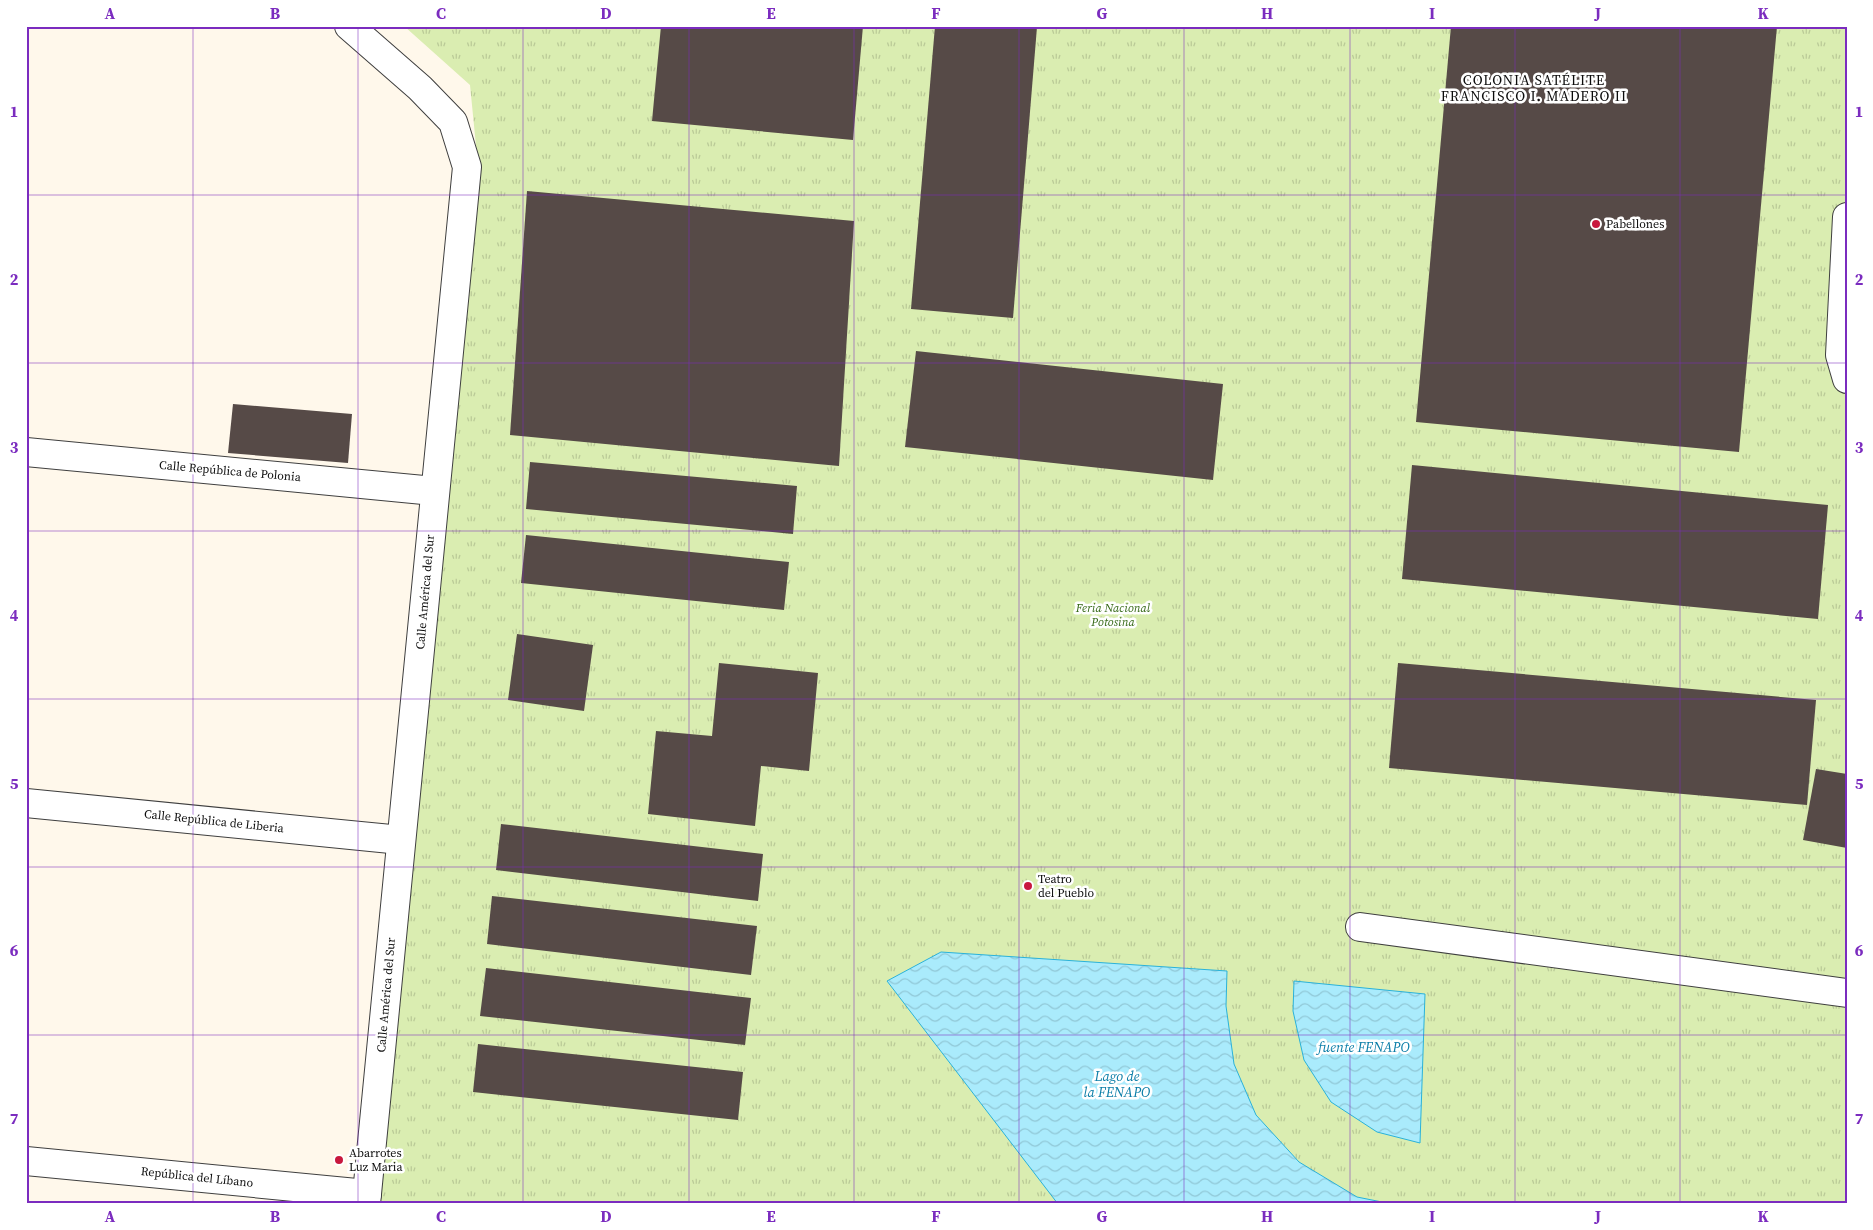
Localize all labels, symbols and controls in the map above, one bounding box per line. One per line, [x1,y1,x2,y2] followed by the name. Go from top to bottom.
[105,2,116,24] text: A
[270,2,281,24] text: B
[436,2,446,24] text: C
[600,2,612,24] text: D
[766,2,776,24] text: E
[931,2,941,24] text: F
[1097,2,1108,24] text: G
[1261,2,1273,24] text: H
[1429,2,1435,24] text: I
[1594,2,1601,24] text: J
[1757,2,1769,24] text: K
[1441,70,1627,106] district label: COLONIA SATÉLITE FRANCISCO I. MADERO II
[10,100,18,122] text: 1
[1855,100,1863,122] text: 1
[1606,216,1664,232] place label: Pabellones
[1590,218,1602,230] marker: Pabellones
[10,268,19,290] text: 2
[1855,268,1864,290] text: 2
[10,436,19,458] text: 3
[1855,436,1864,458] text: 3
[158,457,302,485] street label: Calle República de Polonia
[412,534,438,650] street label: Calle América del Sur
[1075,600,1151,630] park label: Feria Nacional Potosina
[10,604,19,626] text: 4
[1855,604,1864,626] text: 4
[10,772,19,794] text: 5
[1855,772,1864,794] text: 5
[143,806,285,836] street label: Calle República de Liberia
[1038,871,1095,901] place label: Teatro del Pueblo
[1022,880,1034,892] marker: Teatro del Pueblo
[373,937,399,1053] street label: Calle América del Sur
[10,939,19,961] text: 6
[1855,939,1864,961] text: 6
[1315,1037,1410,1057] water label: fuente FENAPO
[1084,1066,1150,1102] water label: Lago de la FENAPO
[10,1107,19,1129] text: 7
[1855,1107,1864,1129] text: 7
[349,1145,403,1175] place label: Abarrotes Luz Maria
[333,1154,345,1166] marker: Abarrotes Luz Maria
[140,1163,254,1191] street label: República del Líbano
[105,1205,116,1227] text: A
[270,1205,281,1227] text: B
[436,1205,446,1227] text: C
[600,1205,612,1227] text: D
[766,1205,776,1227] text: E
[931,1205,941,1227] text: F
[1097,1205,1108,1227] text: G
[1261,1205,1273,1227] text: H
[1429,1205,1435,1227] text: I
[1594,1205,1601,1227] text: J
[1757,1205,1769,1227] text: K

